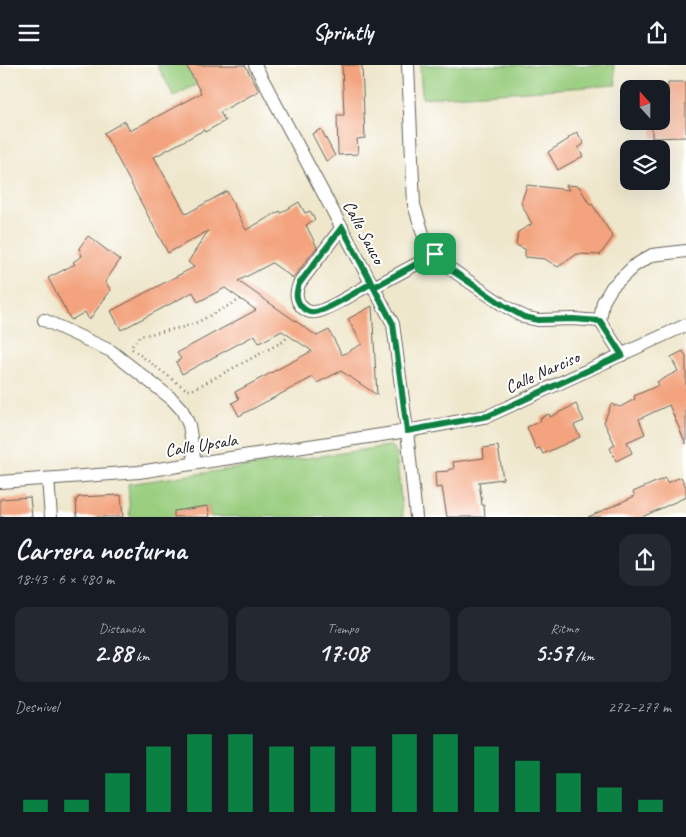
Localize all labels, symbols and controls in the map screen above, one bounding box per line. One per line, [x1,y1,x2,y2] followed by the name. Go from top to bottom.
[15,19,43,47] icon: menu
[313,19,373,47] text: Sprintly
[643,19,671,47] icon: share
[620,80,670,130] north arrow
[620,80,670,190] map controls
[620,140,670,190] button: layers
[338,197,391,269] street label: Calle Sauco
[414,233,456,275] pin
[421,240,449,268] icon: arrive
[501,345,584,398] street label: Calle Narciso
[163,428,240,462] street label: Calle Upsala
[15,532,186,567] text: Carrera nocturna
[619,534,671,586] button: share
[15,569,114,589] text: 18:43 · 6 × 480 m
[99,620,145,637] text: Distancia
[327,620,359,637] text: Tiempo
[550,620,578,637] text: Ritmo
[94,637,132,669] text: 2.88
[318,637,368,669] text: 17:08
[535,637,572,669] text: 5:57
[132,648,150,665] text: km
[572,648,594,665] text: /km
[15,697,58,717] text: Desnivel
[608,697,671,717] text: 272–277 m

